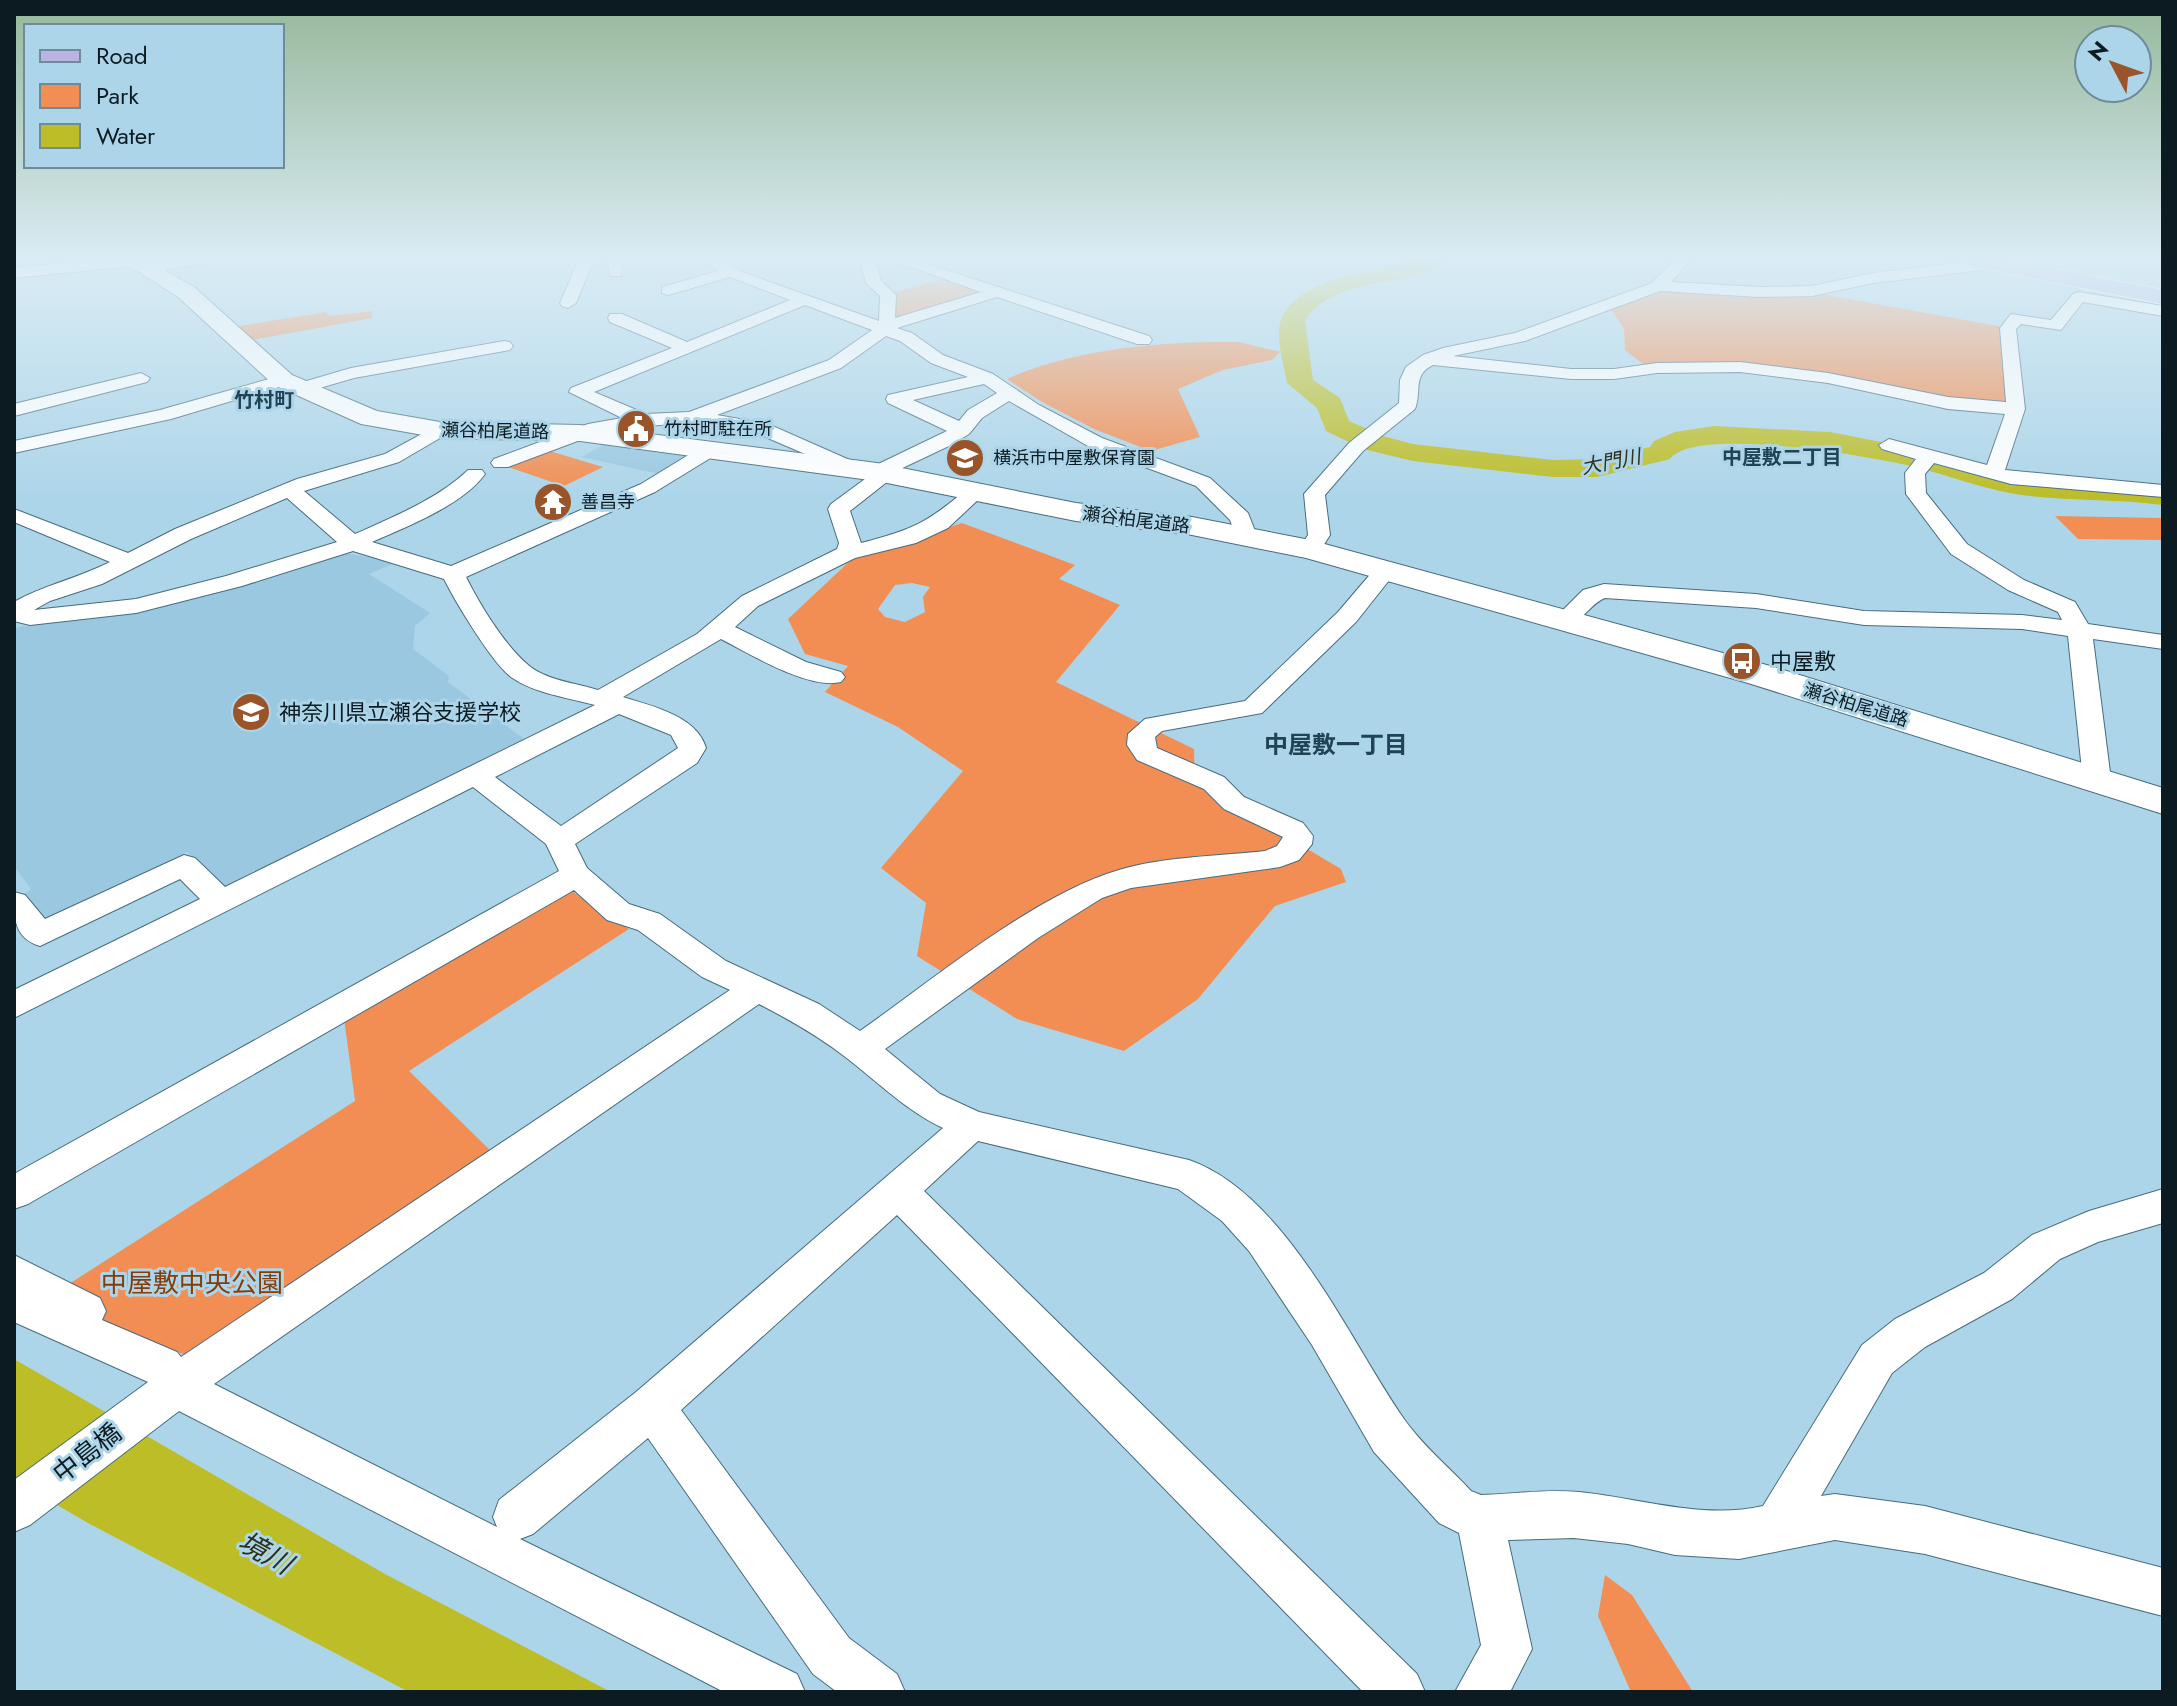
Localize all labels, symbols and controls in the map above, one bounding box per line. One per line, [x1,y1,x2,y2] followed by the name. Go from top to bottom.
[24,24,284,168] legend
[2073,24,2153,104] north arrow
[2080,34,2116,68] text: N
[96,38,148,73] text: Road
[96,78,139,113] text: Park
[96,118,156,153] text: Water
[234,386,294,415] district label: 竹村町
[615,408,657,450] public building icon: 竹村町駐在所
[664,416,772,442] place label: 竹村町駐在所
[441,417,549,445] street label: 瀬谷柏尾道路
[944,437,986,479] school or university icon: 横浜市中屋敷保育園
[1579,442,1645,482] water label: 大門川
[1722,443,1842,472] district label: 中屋敷二丁目
[993,445,1155,471] place label: 横浜市中屋敷保育園
[532,481,574,523] temple icon: 善昌寺
[581,489,635,515] place label: 善昌寺
[1081,501,1191,539] street label: 瀬谷柏尾道路
[1721,640,1763,682] bus stop icon: 中屋敷
[1770,645,1836,677] place label: 中屋敷
[1801,677,1911,733] street label: 瀬谷柏尾道路
[230,691,272,733] school or university icon: 神奈川県立瀬谷支援学校
[279,696,521,728] place label: 神奈川県立瀬谷支援学校
[1264,727,1408,762] district label: 中屋敷一丁目
[101,1264,283,1302] park label: 中屋敷中央公園
[45,1414,129,1492] street label: 中島橋
[231,1521,302,1586] water label: 境川

